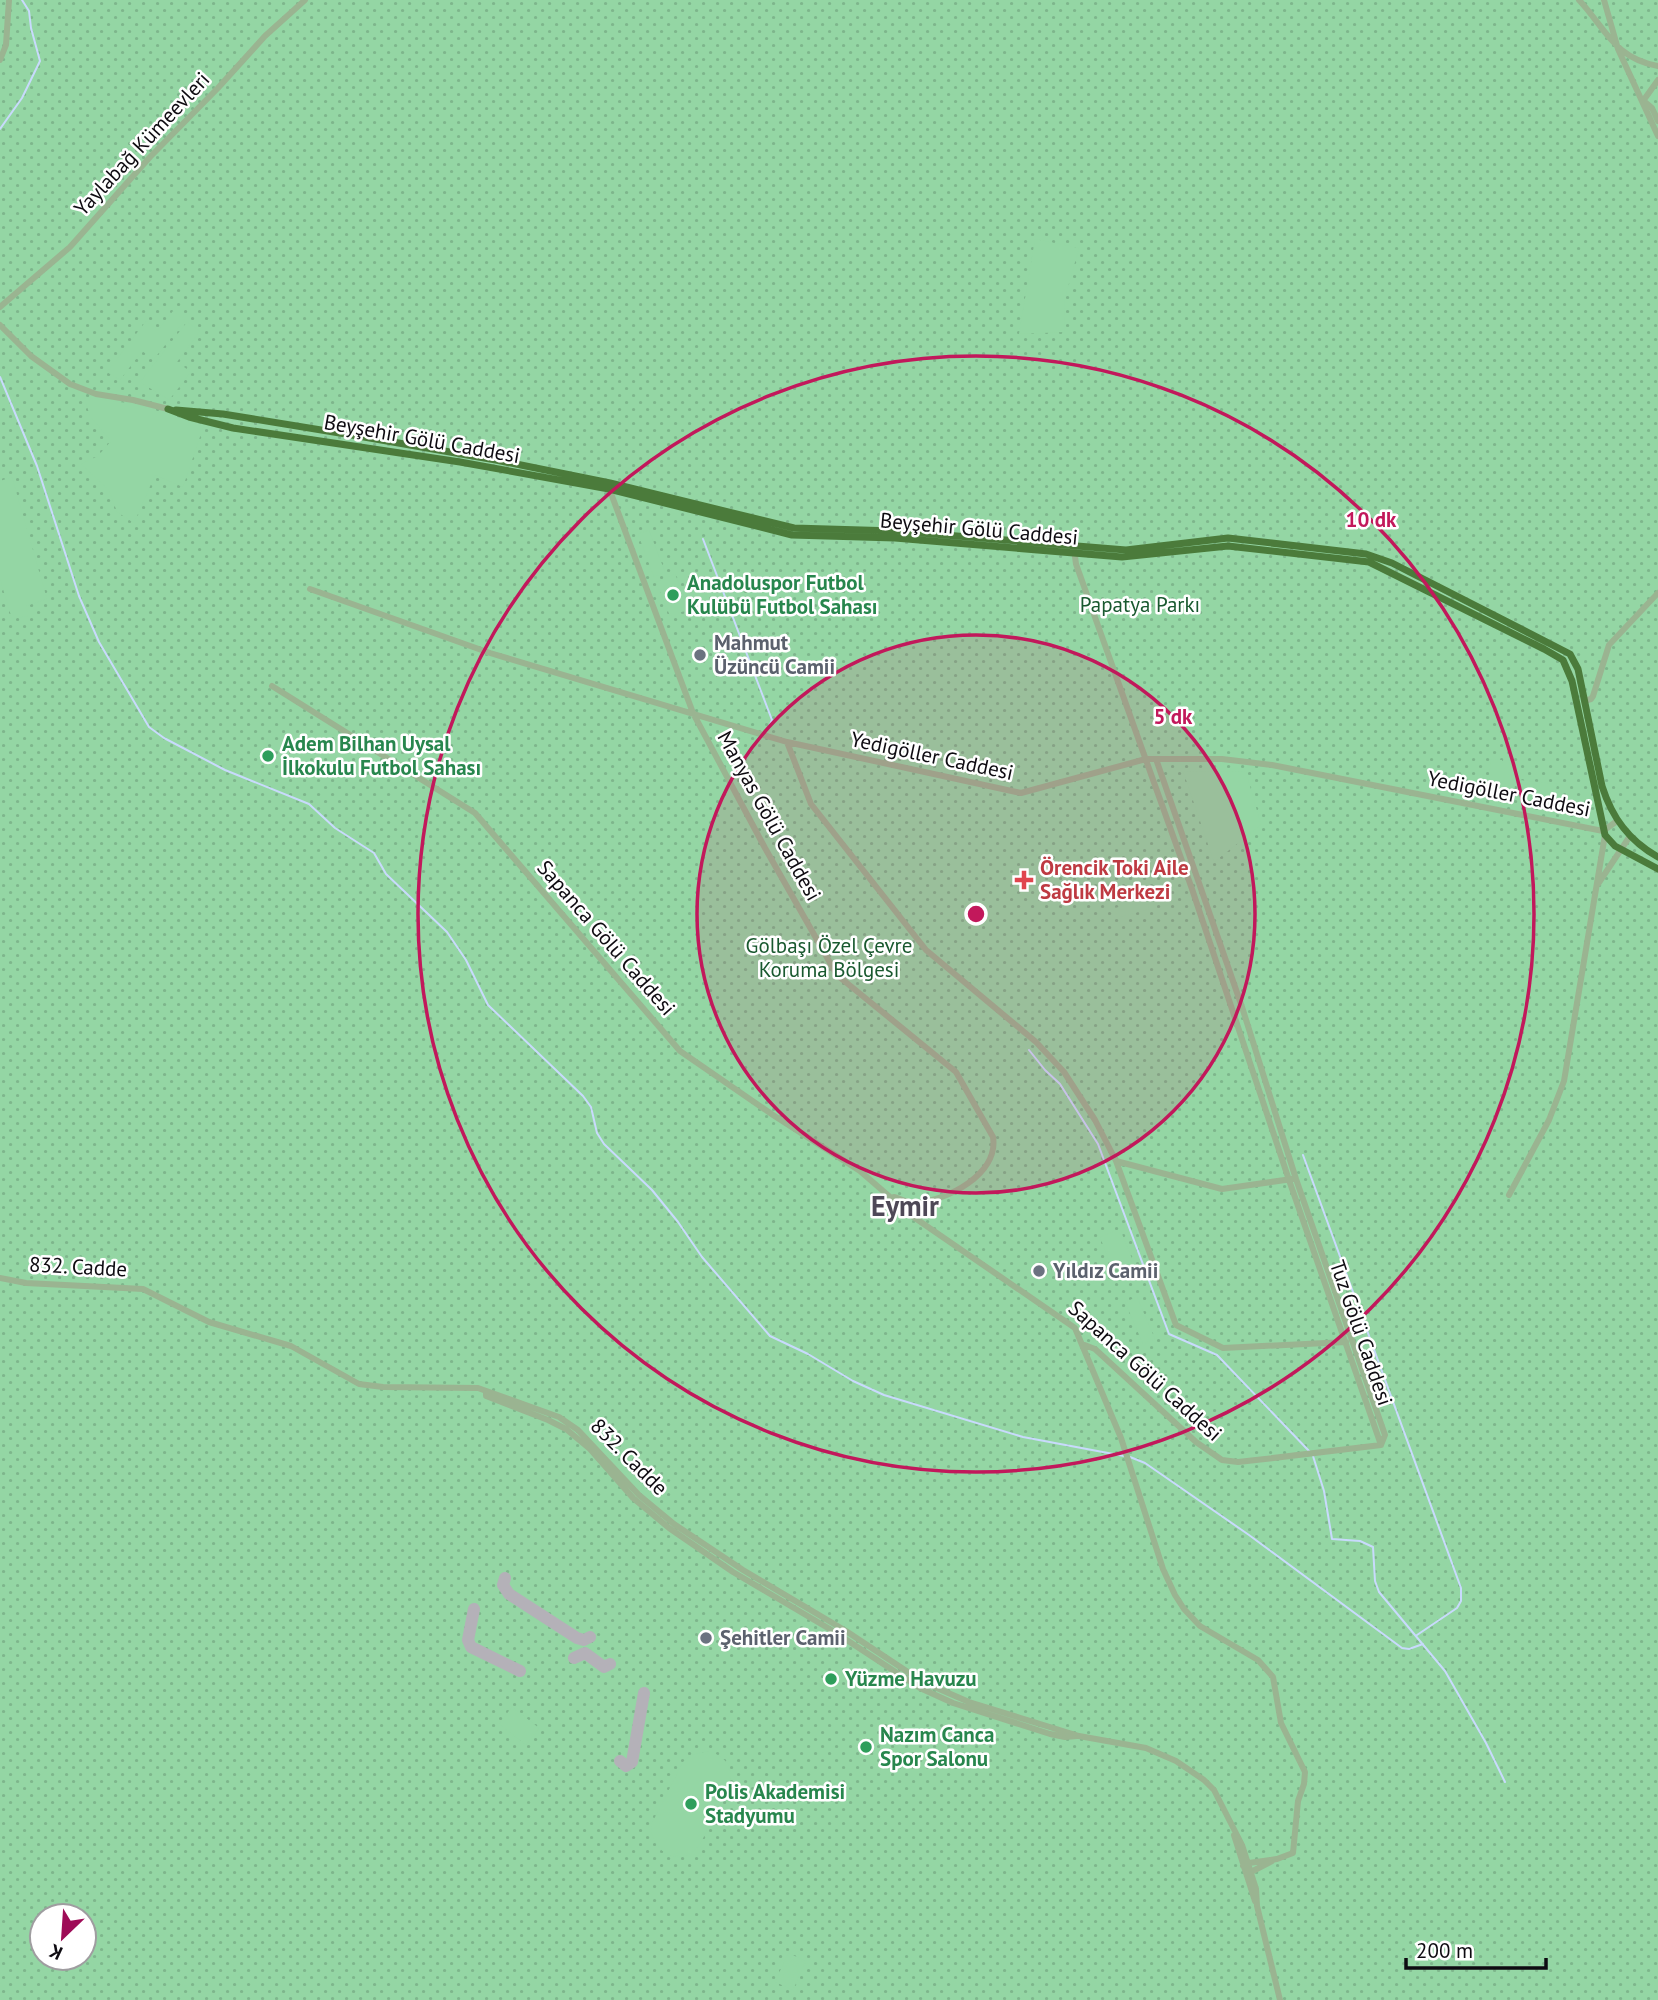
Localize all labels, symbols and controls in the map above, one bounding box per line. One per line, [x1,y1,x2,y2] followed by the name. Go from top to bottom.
[68,66,215,221] street label: Yaylabağ Kümeevleri
[322,408,522,469] street label: Beyşehir Gölü Caddesi
[879,506,1079,551] street label: Beyşehir Gölü Caddesi
[1346,506,1397,533] text: 10 dk
[687,569,877,620] place label: Anadoluspor Futbol Kulübü Futbol Sahası
[665,587,681,603] marker: Anadoluspor Futbol Kulübü Futbol Sahası
[1080,591,1200,618] park label: Papatya Parkı
[714,629,835,680] place label: Mahmut Üzüncü Camii
[692,647,708,663] marker: Mahmut Üzüncü Camii
[1154,703,1193,730] text: 5 dk
[848,725,1016,786] street label: Yedigöller Caddesi
[712,726,827,905] street label: Manyas Gölü Caddesi
[282,730,481,781] place label: Adem Bilhan Uysal İlkokulu Futbol Sahası
[260,748,276,764] marker: Adem Bilhan Uysal İlkokulu Futbol Sahası
[1425,764,1593,823] street label: Yedigöller Caddesi
[531,854,681,1021] street label: Sapanca Gölü Caddesi
[1040,854,1189,905] place label: Örencik Toki Aile Sağlık Merkezi
[1014,870,1034,890] marker: Örencik Toki Aile Sağlık Merkezi
[964,902,988,926] centre of rings
[746,932,912,983] park label: Gölbaşı Özel Çevre Koruma Bölgesi
[871,1187,939,1224] district label: Eymir
[28,1250,128,1283] street label: 832. Cadde
[1052,1257,1158,1284] place label: Yıldız Camii
[1324,1257,1399,1409] street label: Tuz Gölü Caddesi
[1031,1263,1047,1279] marker: Yıldız Camii
[1063,1295,1228,1447] street label: Sapanca Gölü Caddesi
[585,1412,674,1501] street label: 832. Cadde
[720,1624,846,1651] place label: Şehitler Camii
[698,1630,714,1646] marker: Şehitler Camii
[844,1665,977,1692] place label: Yüzme Havuzu
[823,1671,839,1687] marker: Yüzme Havuzu
[880,1721,994,1772] place label: Nazım Canca Spor Salonu
[858,1739,874,1755] marker: Nazım Canca Spor Salonu
[705,1778,845,1829] place label: Polis Akademisi Stadyumu
[683,1796,699,1812] marker: Polis Akademisi Stadyumu
[28,1902,98,1972] north arrow
[1406,1926,1546,1970] scale bar
[1416,1937,1473,1964] text: 200 m
[45,1939,66,1966] text: K

